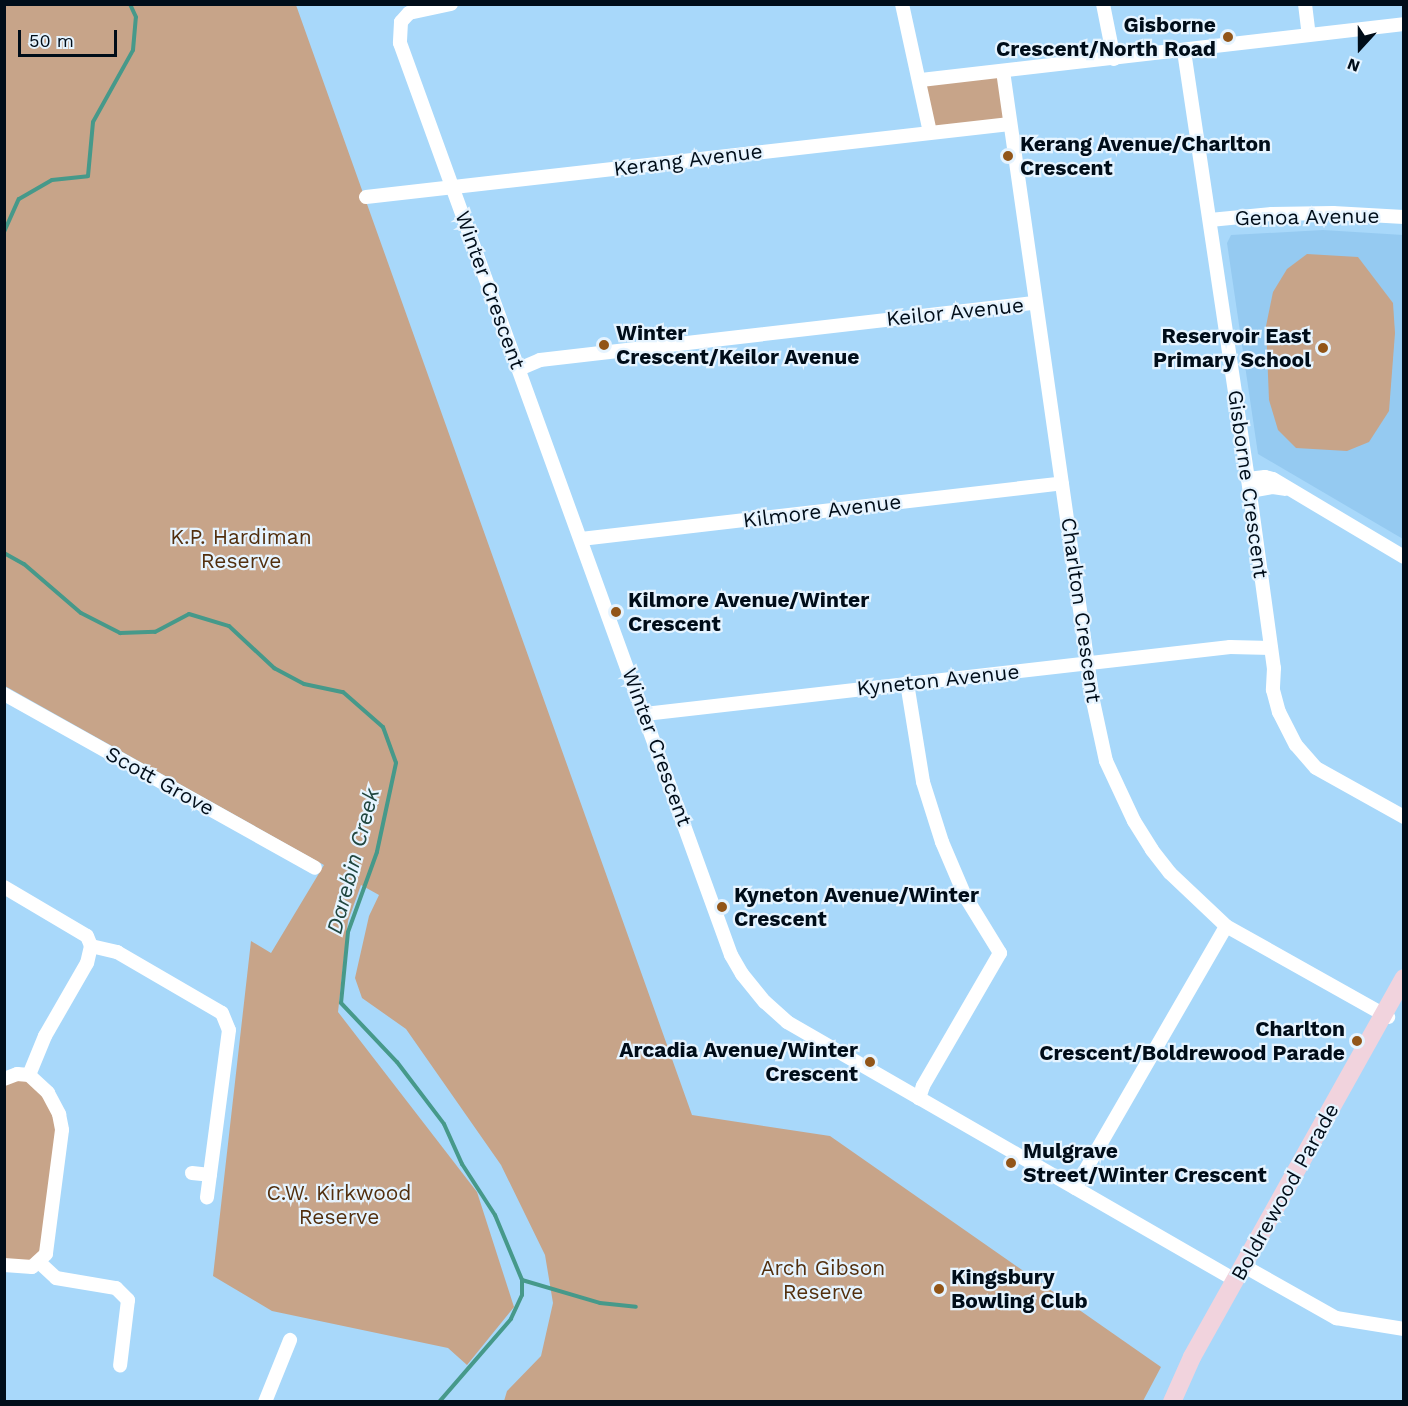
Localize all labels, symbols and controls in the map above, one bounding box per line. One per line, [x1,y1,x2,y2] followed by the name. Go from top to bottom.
[996,12,1216,62] place label: Gisborne Crescent/North Road
[21,18,120,56] scale bar
[1330,18,1390,78] north arrow
[29,30,74,51] text: 50 m
[1221,30,1235,44] marker: Gisborne Crescent/North Road
[1344,54,1362,76] text: N
[1020,131,1272,181] place label: Kerang Avenue/Charlton Crescent
[612,138,764,182] street label: Kerang Avenue
[1001,149,1015,163] marker: Kerang Avenue/Charlton Crescent
[1234,203,1380,231] street label: Genoa Avenue
[450,207,530,373] street label: Winter Crescent
[884,292,1026,332] street label: Keilor Avenue
[616,320,860,370] place label: Winter Crescent/Keilor Avenue
[1153,323,1311,373] place label: Reservoir East Primary School
[597,338,611,352] marker: Winter Crescent/Keilor Avenue
[1316,341,1330,355] marker: Reservoir East Primary School
[1222,388,1274,580] street label: Gisborne Crescent
[741,489,903,533] street label: Kilmore Avenue
[1056,516,1106,704] street label: Charlton Crescent
[170,524,312,574] park label: K.P. Hardiman Reserve
[628,587,870,637] place label: Kilmore Avenue/Winter Crescent
[609,605,623,619] marker: Kilmore Avenue/Winter Crescent
[855,659,1021,701] street label: Kyneton Avenue
[617,664,697,830] street label: Winter Crescent
[101,741,219,821] street label: Scott Grove
[321,785,385,937] water label: Darebin Creek
[734,882,979,932] place label: Kyneton Avenue/Winter Crescent
[715,900,729,914] marker: Kyneton Avenue/Winter Crescent
[1039,1016,1345,1066] place label: Charlton Crescent/Boldrewood Parade
[1350,1034,1364,1048] marker: Charlton Crescent/Boldrewood Parade
[619,1037,858,1087] place label: Arcadia Avenue/Winter Crescent
[863,1055,877,1069] marker: Arcadia Avenue/Winter Crescent
[1226,1099,1344,1285] street label: Boldrewood Parade
[1023,1138,1267,1188] place label: Mulgrave Street/Winter Crescent
[1004,1156,1018,1170] marker: Mulgrave Street/Winter Crescent
[266,1180,412,1230] park label: C.W. Kirkwood Reserve
[761,1255,885,1305] park label: Arch Gibson Reserve
[951,1264,1088,1314] place label: Kingsbury Bowling Club
[932,1282,946,1296] marker: Kingsbury Bowling Club

